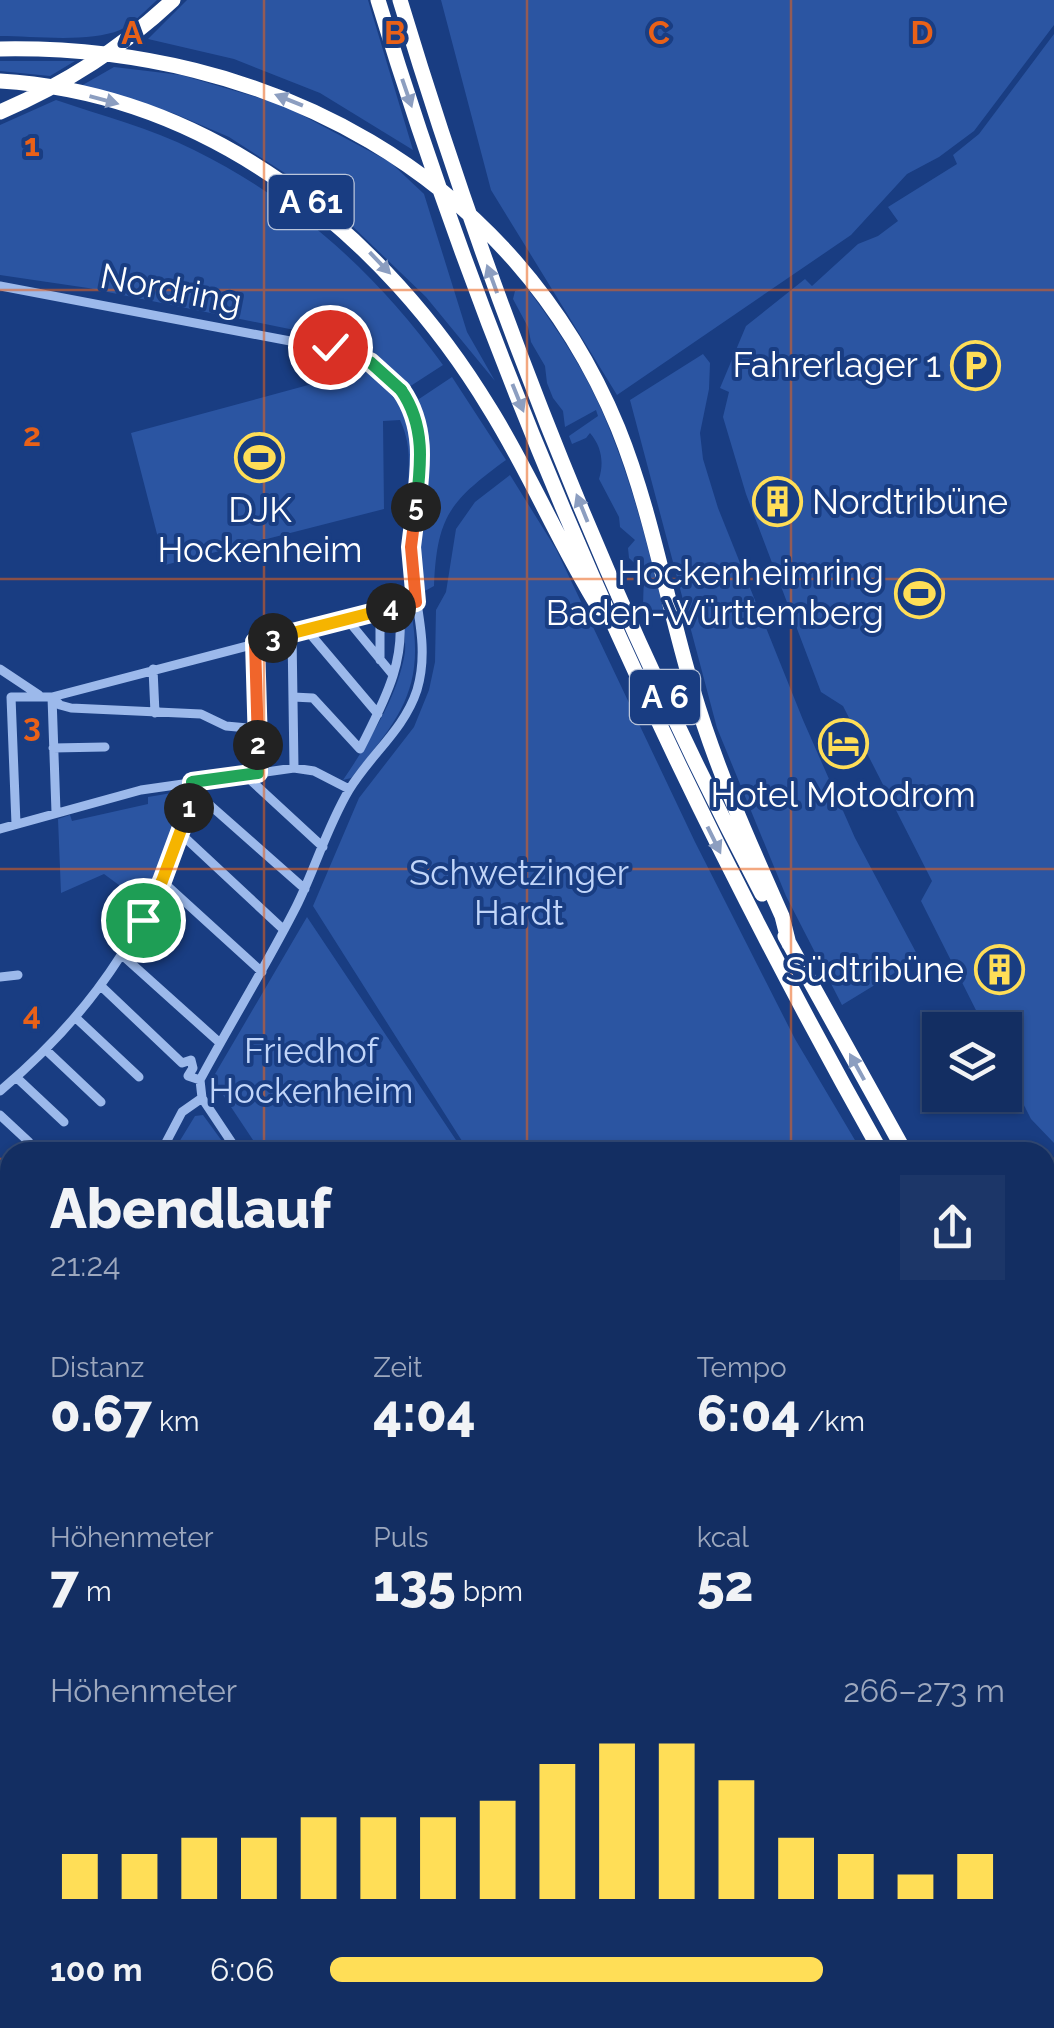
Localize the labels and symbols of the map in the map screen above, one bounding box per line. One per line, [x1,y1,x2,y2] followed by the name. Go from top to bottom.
[121,14,143,51] text: A
[384,14,406,51] text: B
[648,14,670,51] text: C
[911,14,933,51] text: D
[400,79,415,109] one-way arrow
[89,92,120,108] one-way arrow
[274,92,304,108] one-way arrow
[24,126,40,163] text: 1
[268,175,354,229] road number: A 61
[368,251,391,275] one-way arrow
[97,255,245,322] street label: Nordring
[484,263,499,293] one-way arrow
[288,305,373,390] pin
[950,339,1002,391] parking icon: Fahrerlager 1
[732,344,941,385] place label: Fahrerlager 1
[511,383,527,413] one-way arrow
[23,416,41,453] text: 2
[234,432,286,484] sports icon: DJK Hockenheim
[751,476,803,528] building icon: Nordtribüne
[812,481,1008,522] place label: Nordtribüne
[391,482,441,532] pin: 5
[158,489,362,570] place label: DJK Hockenheim
[574,494,590,523] one-way arrow
[546,552,884,633] place label: Hockenheimring Baden-Württemberg
[893,567,945,619] sports icon: Hockenheimring Baden-Württemberg
[366,583,416,633] pin: 4
[248,613,298,663] pin: 3
[630,670,700,724] road number: A 6
[23,706,41,743] text: 3
[817,717,869,769] hotel icon: Hotel Motodrom
[233,720,283,770] pin: 2
[710,774,976,815] place label: Hotel Motodrom
[164,783,214,833] pin: 1
[705,826,722,855] one-way arrow
[409,852,629,933] park label: Schwetzinger Hardt
[101,878,186,963] pin
[973,944,1025,996] building icon: Südtribüne
[785,949,964,990] place label: Südtribüne
[23,995,41,1032] text: 4
[209,1030,413,1111] park label: Friedhof Hockenheim
[849,1053,866,1082] one-way arrow

